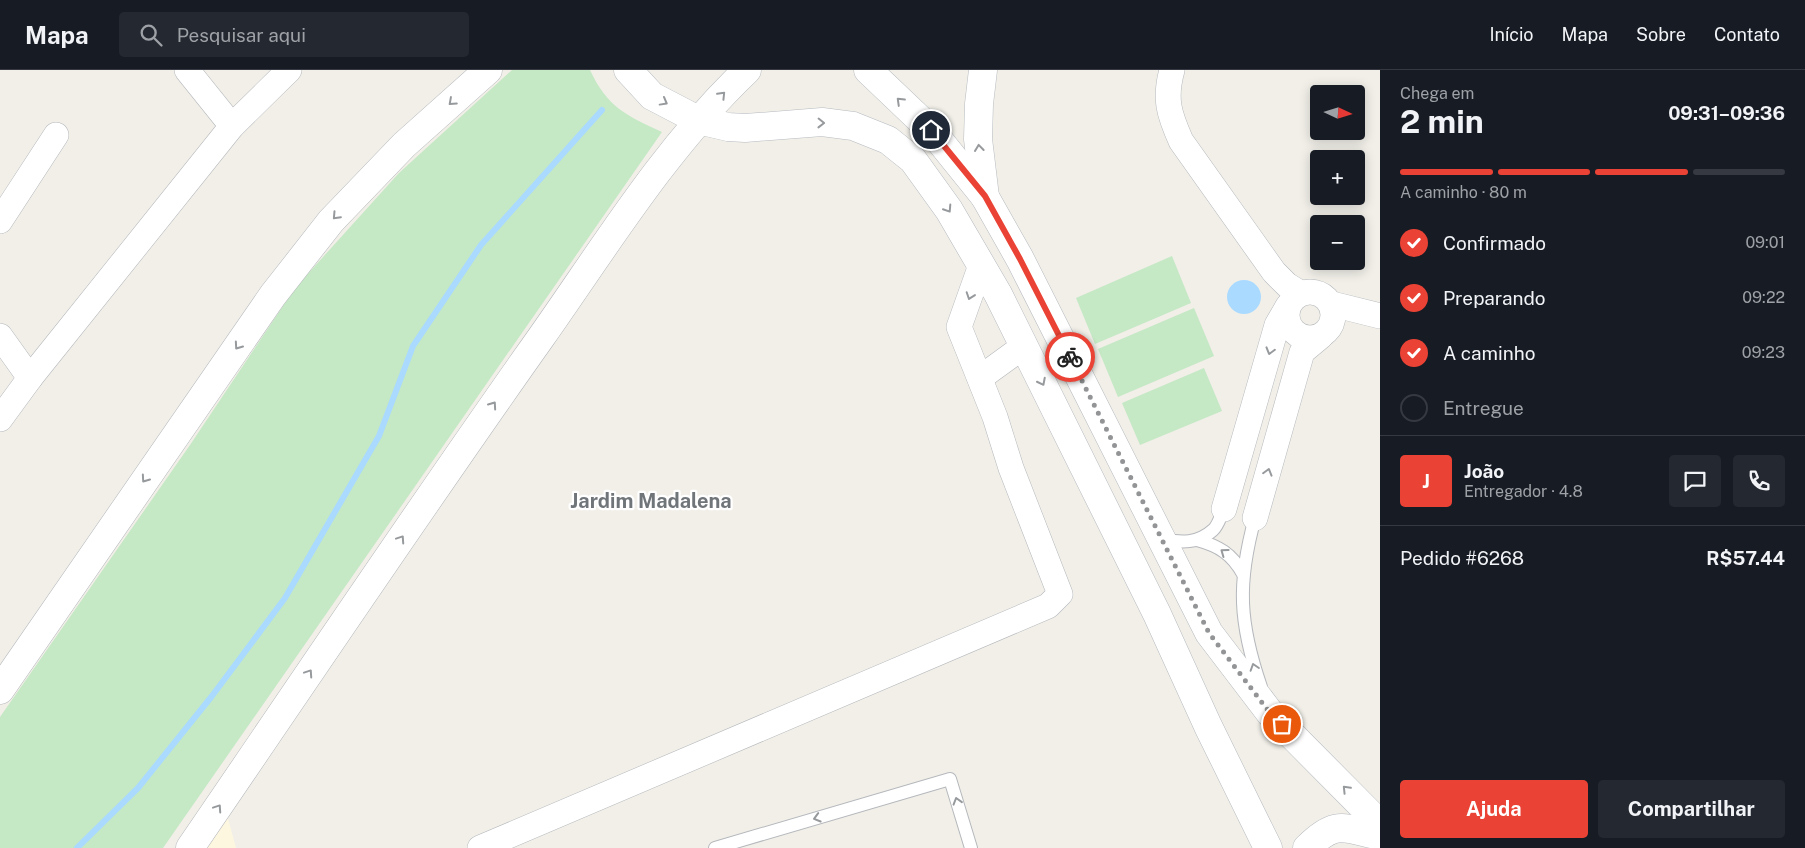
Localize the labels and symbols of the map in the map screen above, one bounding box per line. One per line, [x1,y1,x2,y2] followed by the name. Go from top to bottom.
[1310,85,1365,140] north arrow
[716,91,725,100] one-way arrow
[659,96,668,106] one-way arrow
[448,97,457,106] one-way arrow
[897,97,906,106] one-way arrow
[910,109,952,151] pin
[817,117,825,128] one-way arrow
[974,144,985,152] one-way arrow
[942,203,951,213] one-way arrow
[333,211,342,220] one-way arrow
[966,291,976,300] one-way arrow
[1045,332,1095,382] courier
[235,340,244,350] one-way arrow
[1265,346,1276,355] one-way arrow
[1036,377,1046,386] one-way arrow
[487,401,496,411] one-way arrow
[1263,468,1273,476] one-way arrow
[142,474,151,483] one-way arrow
[570,489,732,513] district label: Jardim Madalena
[395,535,404,545] one-way arrow
[1220,549,1230,558] one-way arrow
[1250,663,1260,671] one-way arrow
[303,670,312,679] one-way arrow
[1261,703,1303,745] pin
[1343,786,1352,795] one-way arrow
[952,798,962,806] one-way arrow
[212,804,221,814] one-way arrow
[813,813,821,823] one-way arrow

